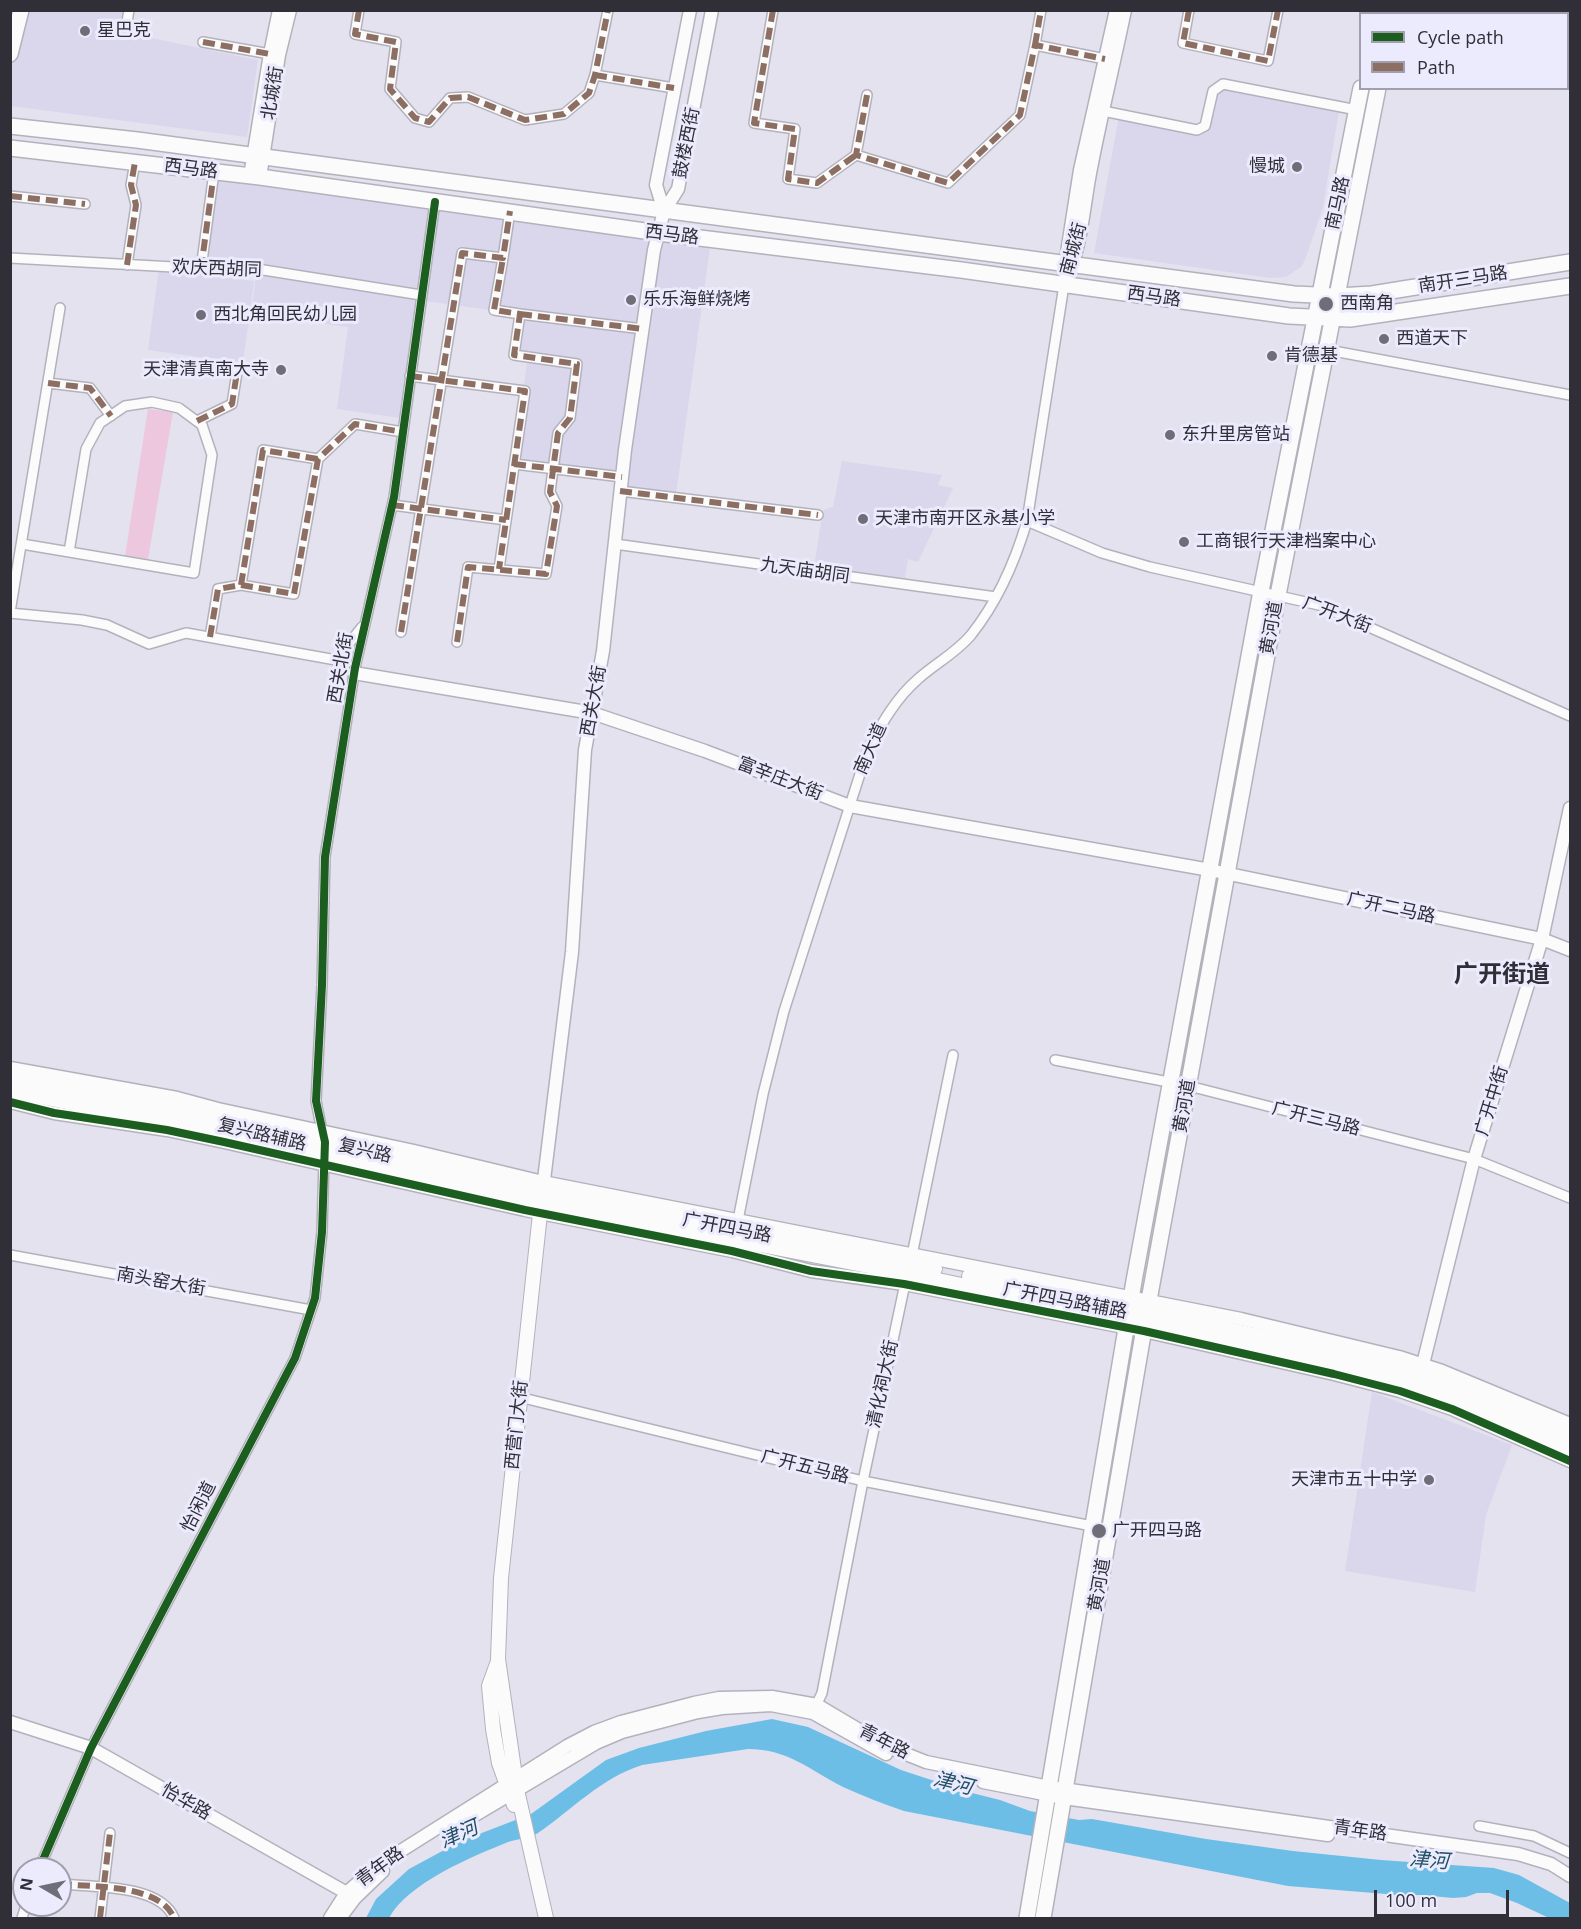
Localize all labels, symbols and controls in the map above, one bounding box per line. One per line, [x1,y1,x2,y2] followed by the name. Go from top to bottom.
[1359,12,1569,90] legend
[97,20,151,42] place label: 星巴克
[78,24,92,38] marker: 星巴克
[1417,25,1504,49] text: Cycle path
[1417,55,1455,79] text: Path
[258,65,288,121] street label: 北城街
[670,106,704,180] street label: 鼓楼西街
[163,155,219,183] street label: 西马路
[1249,156,1285,178] place label: 慢城
[1290,160,1304,174] marker: 慢城
[1322,174,1354,232] street label: 南马路
[1057,220,1091,278] street label: 南城街
[644,221,700,249] street label: 西马路
[172,257,262,281] street label: 欢庆西胡同
[1417,262,1509,298] street label: 南开三马路
[1126,283,1182,311] street label: 西马路
[643,289,751,311] place label: 乐乐海鲜烧烤
[624,293,638,307] marker: 乐乐海鲜烧烤
[1340,293,1394,315] place label: 西南角
[1317,295,1335,313] marker: 西南角
[213,304,357,326] place label: 西北角回民幼儿园
[194,308,208,322] marker: 西北角回民幼儿园
[1396,328,1468,350] place label: 西道天下
[1377,332,1391,346] marker: 西道天下
[1284,345,1338,367] place label: 肯德基
[1265,349,1279,363] marker: 肯德基
[143,359,269,381] place label: 天津清真南大寺
[274,363,288,377] marker: 天津清真南大寺
[1182,424,1290,446] place label: 东升里房管站
[1163,428,1177,442] marker: 东升里房管站
[875,508,1055,530] place label: 天津市南开区永基小学
[856,512,870,526] marker: 天津市南开区永基小学
[1196,531,1376,553] place label: 工商银行天津档案中心
[1177,535,1191,549] marker: 工商银行天津档案中心
[759,554,851,588] street label: 九天庙胡同
[1300,592,1374,638] street label: 广开大街
[1257,600,1287,656] street label: 黄河道
[324,631,358,705] street label: 西关北街
[577,664,611,738] street label: 西关大街
[850,720,892,778] street label: 南大道
[734,753,826,805] street label: 富辛庄大街
[1345,888,1437,928] street label: 广开二马路
[1454,961,1550,989] district label: 广开街道
[1471,1063,1513,1139] street label: 广开中街
[1170,1078,1200,1134] street label: 黄河道
[1270,1098,1362,1140] street label: 广开三马路
[216,1114,308,1156] street label: 复兴路辅路
[336,1134,394,1168] street label: 复兴路
[681,1209,773,1247] street label: 广开四马路
[115,1264,207,1300] street label: 南头窑大街
[1001,1278,1129,1324] street label: 广开四马路辅路
[863,1338,903,1430] street label: 清化祠大街
[502,1379,532,1471] street label: 西营门大街
[759,1446,851,1488] street label: 广开五马路
[1291,1469,1417,1491] place label: 天津市五十中学
[1422,1473,1436,1487] marker: 天津市五十中学
[177,1478,221,1536] street label: 怡闲道
[1112,1520,1202,1542] place label: 广开四马路
[1090,1522,1108,1540] marker: 广开四马路
[1085,1557,1115,1613] street label: 黄河道
[855,1720,913,1764] street label: 青年路
[931,1768,975,1800] water label: 津河
[157,1779,215,1825] street label: 怡华路
[436,1816,482,1854] water label: 津河
[1332,1817,1388,1845] street label: 青年路
[352,1842,408,1892] street label: 青年路
[1408,1848,1450,1874] water label: 津河
[12,1857,72,1917] north arrow
[14,1876,38,1893] text: N
[1377,1878,1512,1916] scale bar
[1385,1888,1437,1912] text: 100 m

